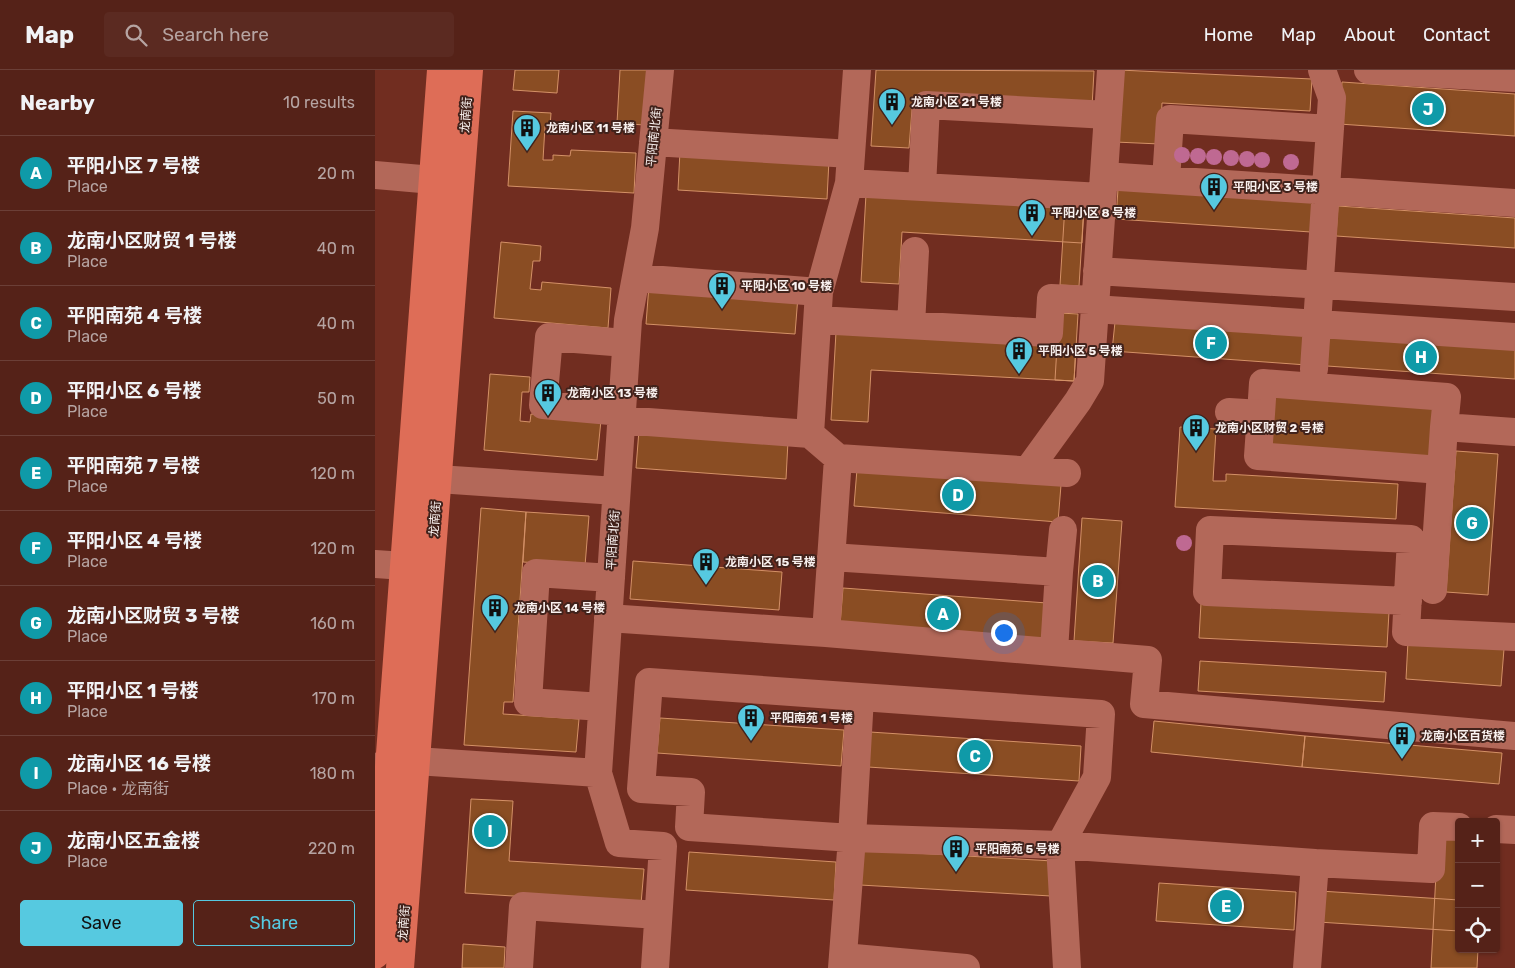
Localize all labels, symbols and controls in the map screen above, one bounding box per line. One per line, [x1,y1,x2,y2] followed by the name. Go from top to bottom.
[104,12,454,57] search box
[25,21,74,49] text: Map
[122,21,150,49] icon: search
[162,23,269,46] text: Search here
[1204,24,1253,46] text: Home
[1281,24,1316,46] text: Map
[1344,24,1395,46] text: About
[1423,24,1490,46] text: Contact
[877,87,907,126] building icon: 龙南小区 21 号楼
[20,90,95,115] text: Nearby
[1412,90,1444,128] pin: J
[283,93,355,112] text: 10 results
[911,95,1002,109] place label: 龙南小区 21 号楼
[458,97,474,133] street label: 龙南街
[644,106,664,168] street label: 平阳南北街
[512,113,542,152] building icon: 龙南小区 11 号楼
[546,121,635,135] place label: 龙南小区 11 号楼
[67,154,200,177] text: 平阳小区 7 号楼
[30,164,42,183] text: A
[317,164,355,183] text: 20 m
[1199,172,1229,211] building icon: 平阳小区 3 号楼
[67,177,108,196] text: Place
[1233,180,1318,194] place label: 平阳小区 3 号楼
[1017,198,1047,237] building icon: 平阳小区 8 号楼
[1051,206,1136,220] place label: 平阳小区 8 号楼
[67,229,237,252] text: 龙南小区财贸 1 号楼
[30,239,42,258] text: B
[317,239,355,258] text: 40 m
[67,252,108,271] text: Place
[707,271,737,310] building icon: 平阳小区 10 号楼
[741,279,832,293] place label: 平阳小区 10 号楼
[67,304,202,327] text: 平阳南苑 4 号楼
[30,314,42,333] text: C
[317,314,355,333] text: 40 m
[1195,324,1227,362] pin: F
[67,327,108,346] text: Place
[1004,336,1034,375] building icon: 平阳小区 5 号楼
[1405,338,1437,376] pin: H
[1038,344,1123,358] place label: 平阳小区 5 号楼
[533,378,563,417] building icon: 龙南小区 13 号楼
[67,379,201,402] text: 平阳小区 6 号楼
[567,386,658,400] place label: 龙南小区 13 号楼
[30,389,42,408] text: D
[317,389,355,408] text: 50 m
[67,402,108,421] text: Place
[1181,413,1211,452] building icon: 龙南小区财贸 2 号楼
[1215,421,1324,435] place label: 龙南小区财贸 2 号楼
[67,454,200,477] text: 平阳南苑 7 号楼
[31,464,41,483] text: E
[310,464,355,483] text: 120 m
[942,476,974,514] pin: D
[67,477,108,496] text: Place
[427,501,443,537] street label: 龙南街
[1456,504,1488,542] pin: G
[604,510,622,570] street label: 平阳南北街
[67,529,202,552] text: 平阳小区 4 号楼
[31,539,41,558] text: F
[310,539,355,558] text: 120 m
[691,547,721,586] building icon: 龙南小区 15 号楼
[67,552,108,571] text: Place
[725,555,816,569] place label: 龙南小区 15 号楼
[1082,562,1114,600] pin: B
[480,593,510,632] building icon: 龙南小区 14 号楼
[927,595,959,633] pin: A
[514,601,605,615] place label: 龙南小区 14 号楼
[67,604,240,627] text: 龙南小区财贸 3 号楼
[30,614,42,633] text: G
[310,614,355,633] text: 160 m
[991,620,1017,646] your location
[67,627,108,646] text: Place
[67,679,199,702] text: 平阳小区 1 号楼
[30,689,42,708] text: H
[312,689,355,708] text: 170 m
[67,702,108,721] text: Place
[736,703,766,742] building icon: 平阳南苑 1 号楼
[770,711,853,725] place label: 平阳南苑 1 号楼
[1387,721,1417,760] building icon: 龙南小区百货楼
[1421,729,1505,743] place label: 龙南小区百货楼
[959,737,991,775] pin: C
[67,752,211,775] text: 龙南小区 16 号楼
[33,764,39,783] text: I
[310,764,355,783] text: 180 m
[67,779,169,798] text: Place · 龙南街
[474,812,506,850] pin: I
[1455,818,1500,953] map controls
[1455,818,1500,863] button: +
[67,829,200,852] text: 龙南小区五金楼
[941,834,971,873] building icon: 平阳南苑 5 号楼
[31,839,41,858] text: J
[308,839,355,858] text: 220 m
[975,842,1060,856] place label: 平阳南苑 5 号楼
[67,852,108,871] text: Place
[1455,863,1500,908] button: −
[1210,887,1242,925] pin: E
[20,900,183,946] button: Save
[193,900,355,946] button: Share
[396,905,412,941] street label: 龙南街
[1455,908,1500,953] button: locate

